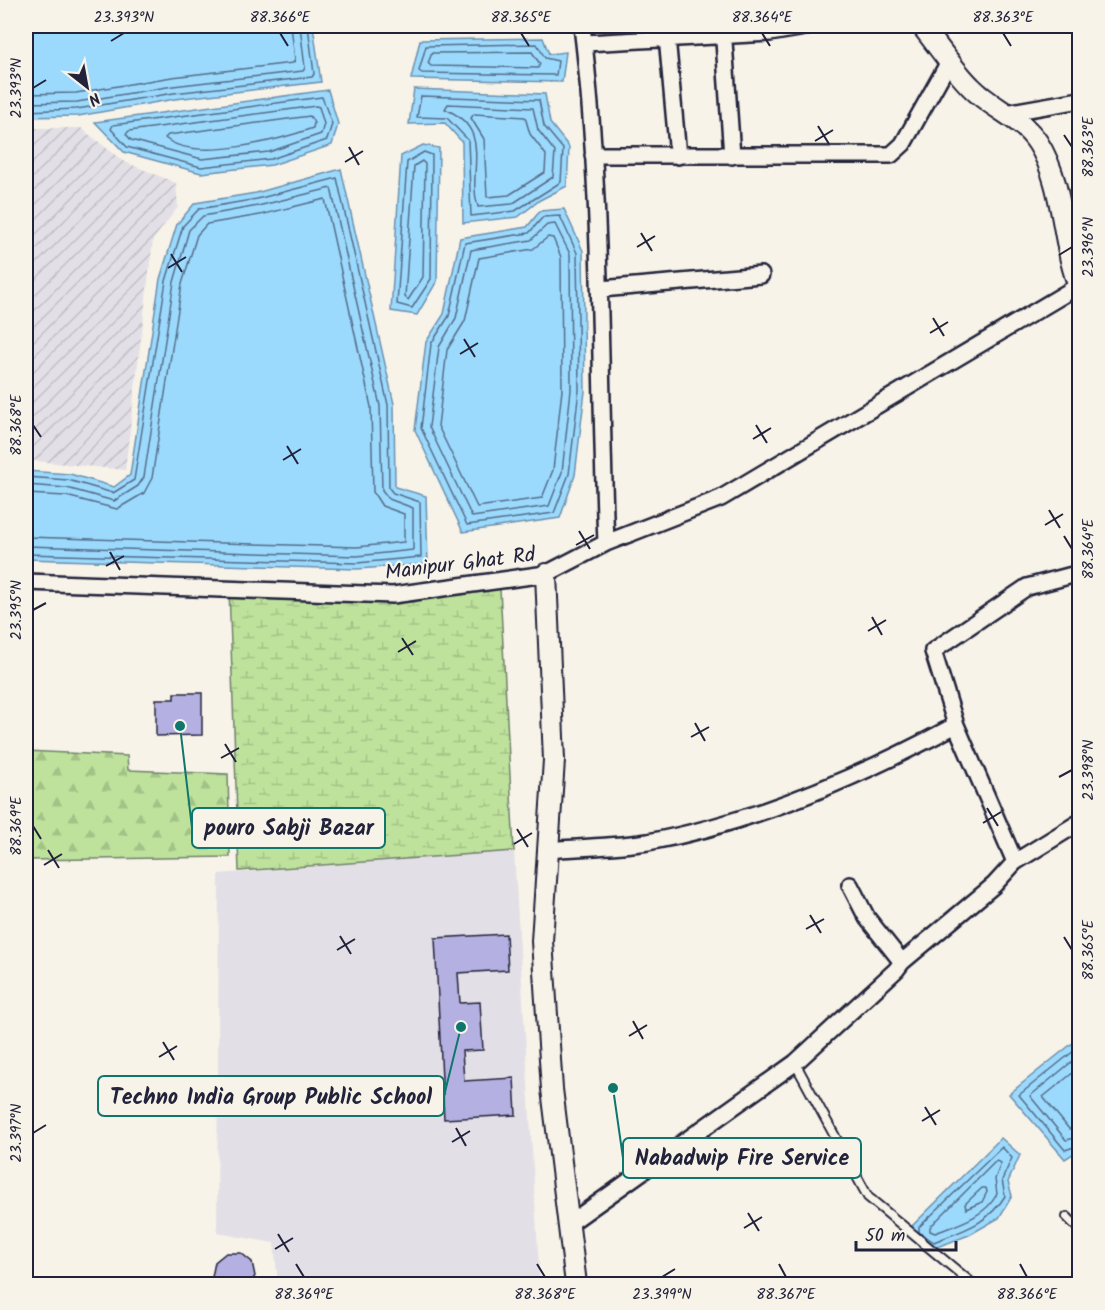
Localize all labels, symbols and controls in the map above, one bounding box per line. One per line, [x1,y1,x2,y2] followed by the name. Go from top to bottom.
[94,6,154,30] text: 23.393°N
[250,6,312,30] text: 88.366°E
[491,6,552,30] text: 88.365°E
[732,6,794,30] text: 88.364°E
[973,6,1035,30] text: 88.363°E
[57,57,117,117] north arrow
[5,58,29,118] text: 23.393°N
[83,85,105,112] text: N
[1077,115,1101,177] text: 88.363°E
[1077,217,1101,277] text: 23.396°N
[5,393,29,456] text: 88.368°E
[1077,517,1101,579] text: 88.364°E
[383,539,538,590] street label: Manipur Ghat Rd
[5,580,29,640] text: 23.395°N
[1077,740,1101,801] text: 23.398°N
[5,795,29,856] text: 88.369°E
[192,808,385,848] callout: pouro Sabji Bazar
[203,812,375,847] text: pouro Sabji Bazar
[1077,919,1101,980] text: 88.365°E
[98,1076,444,1116] callout: Techno India Group Public School
[110,1081,432,1116] text: Techno India Group Public School
[5,1104,29,1162] text: 23.397°N
[623,1138,861,1178] callout: Nabadwip Fire Service
[635,1142,849,1177] text: Nabadwip Fire Service
[856,1214,956,1252] scale bar
[865,1222,905,1251] text: 50 m
[274,1283,335,1307] text: 88.369°E
[514,1283,577,1307] text: 88.368°E
[632,1283,692,1307] text: 23.399°N
[756,1283,817,1307] text: 88.367°E
[997,1283,1059,1307] text: 88.366°E

